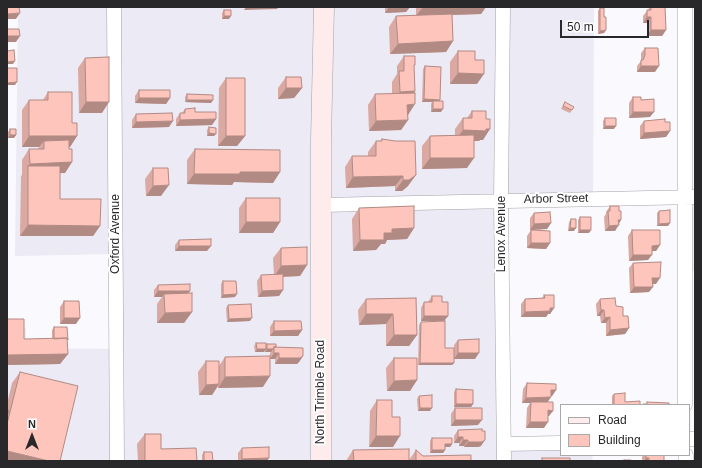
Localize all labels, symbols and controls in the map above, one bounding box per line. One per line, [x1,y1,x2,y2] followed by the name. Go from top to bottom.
[562,12,651,38] scale bar
[567,20,594,34] text: 50 m
[524,191,588,207] street label: Arbor Street
[109,194,123,274] street label: Oxford Avenue
[495,196,509,272] street label: Lenox Avenue
[314,340,328,444] street label: North Trimble Road
[560,404,690,456] legend
[598,413,627,427] text: Road
[12,416,52,456] north arrow
[28,418,36,430] text: N
[598,433,641,447] text: Building

